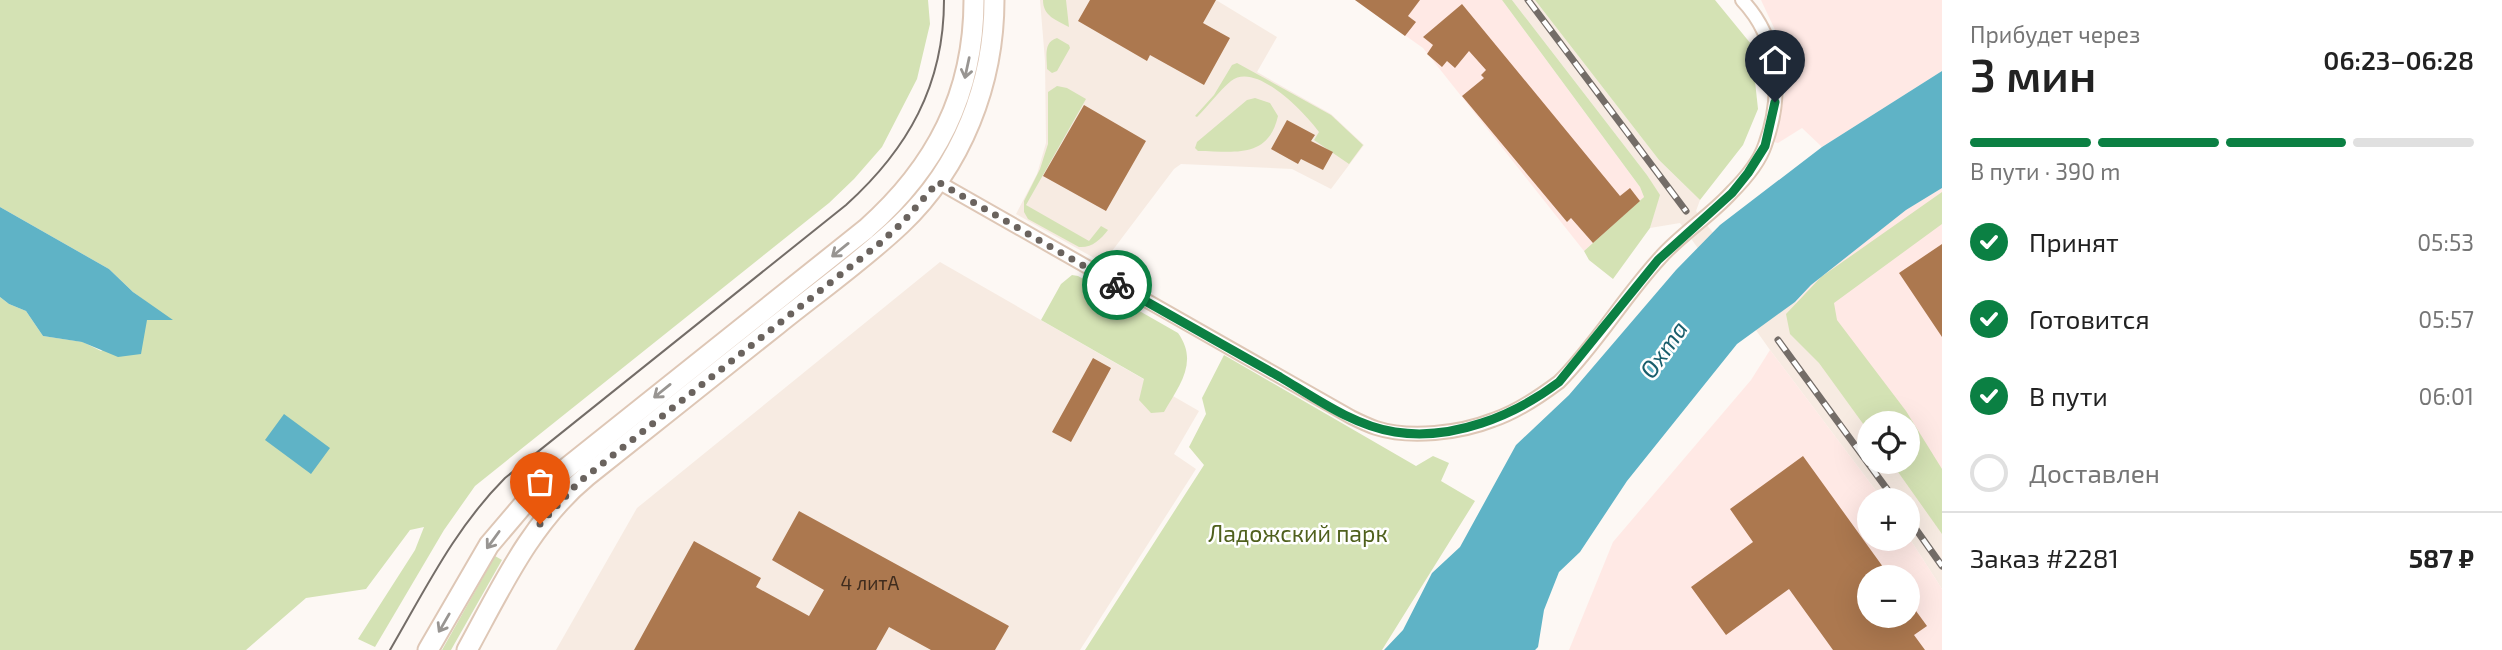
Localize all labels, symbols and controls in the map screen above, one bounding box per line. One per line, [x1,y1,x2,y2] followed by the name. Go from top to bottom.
[1970,20,2140,48] text: Прибудет через
[1745,30,1805,102] pin
[1756,41,1794,79] icon: home
[2323,44,2474,75] text: 06:23–06:28
[1970,46,2096,101] text: 3 мин
[960,56,973,79] one-way arrow
[1970,157,2120,185] text: В пути · 390 m
[1970,223,2008,261] icon: check
[2029,226,2119,257] text: Принят
[2417,228,2474,256] text: 05:53
[831,242,849,257] one-way arrow
[1082,250,1152,320] courier
[1098,266,1136,304] icon: bike
[1970,300,2008,338] icon: check
[2029,303,2150,334] text: Готовится
[2418,305,2474,333] text: 05:57
[1633,315,1693,383] water label: Охта
[1970,377,2008,415] icon: check
[2029,380,2108,411] text: В пути
[2419,382,2474,410] text: 06:01
[653,384,671,399] one-way arrow
[1857,411,1920,628] map controls
[1857,411,1920,474] button: locate
[510,452,570,524] pin
[2029,457,2160,488] text: Доставлен
[521,463,559,501] icon: bag
[1857,488,1920,551] button: +
[1208,519,1388,547] park label: Ладожский парк
[486,530,500,549] one-way arrow
[1970,542,2119,573] text: Заказ #2281
[2409,542,2474,573] text: 587 ₽
[1857,565,1920,628] button: −
[841,571,900,594] house number: 4 литА
[436,613,450,633] one-way arrow

